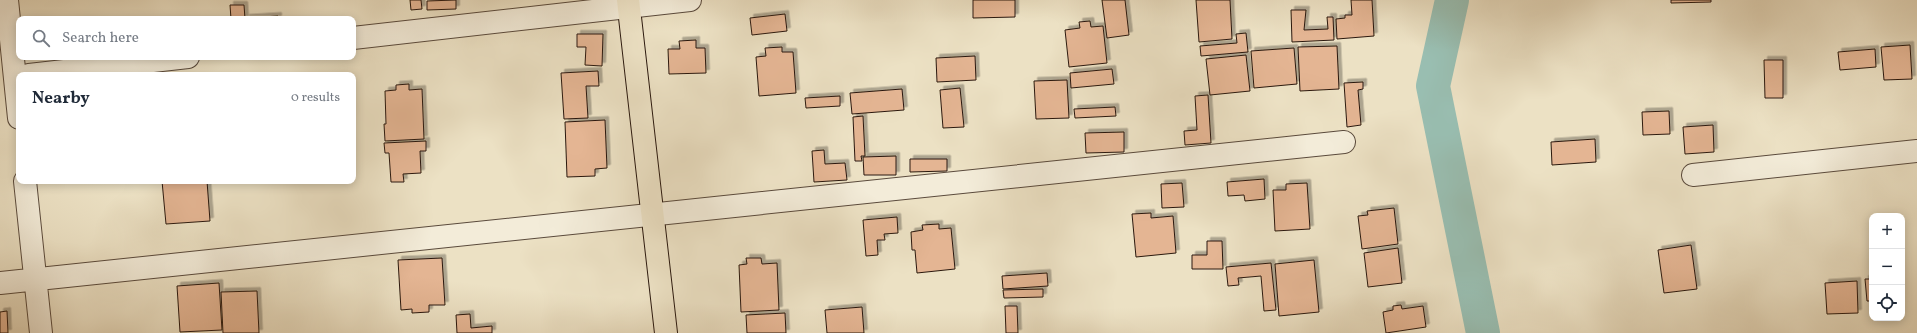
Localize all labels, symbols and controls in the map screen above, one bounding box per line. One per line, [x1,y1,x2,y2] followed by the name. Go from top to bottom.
[16,16,356,60] search box
[30,27,52,49] icon: search
[62,28,139,49] text: Search here
[32,87,90,110] text: Nearby
[291,89,340,107] text: 0 results
[1869,213,1905,321] map controls
[1869,213,1905,249] button: +
[1869,249,1905,285] button: −
[1869,285,1905,321] button: locate

